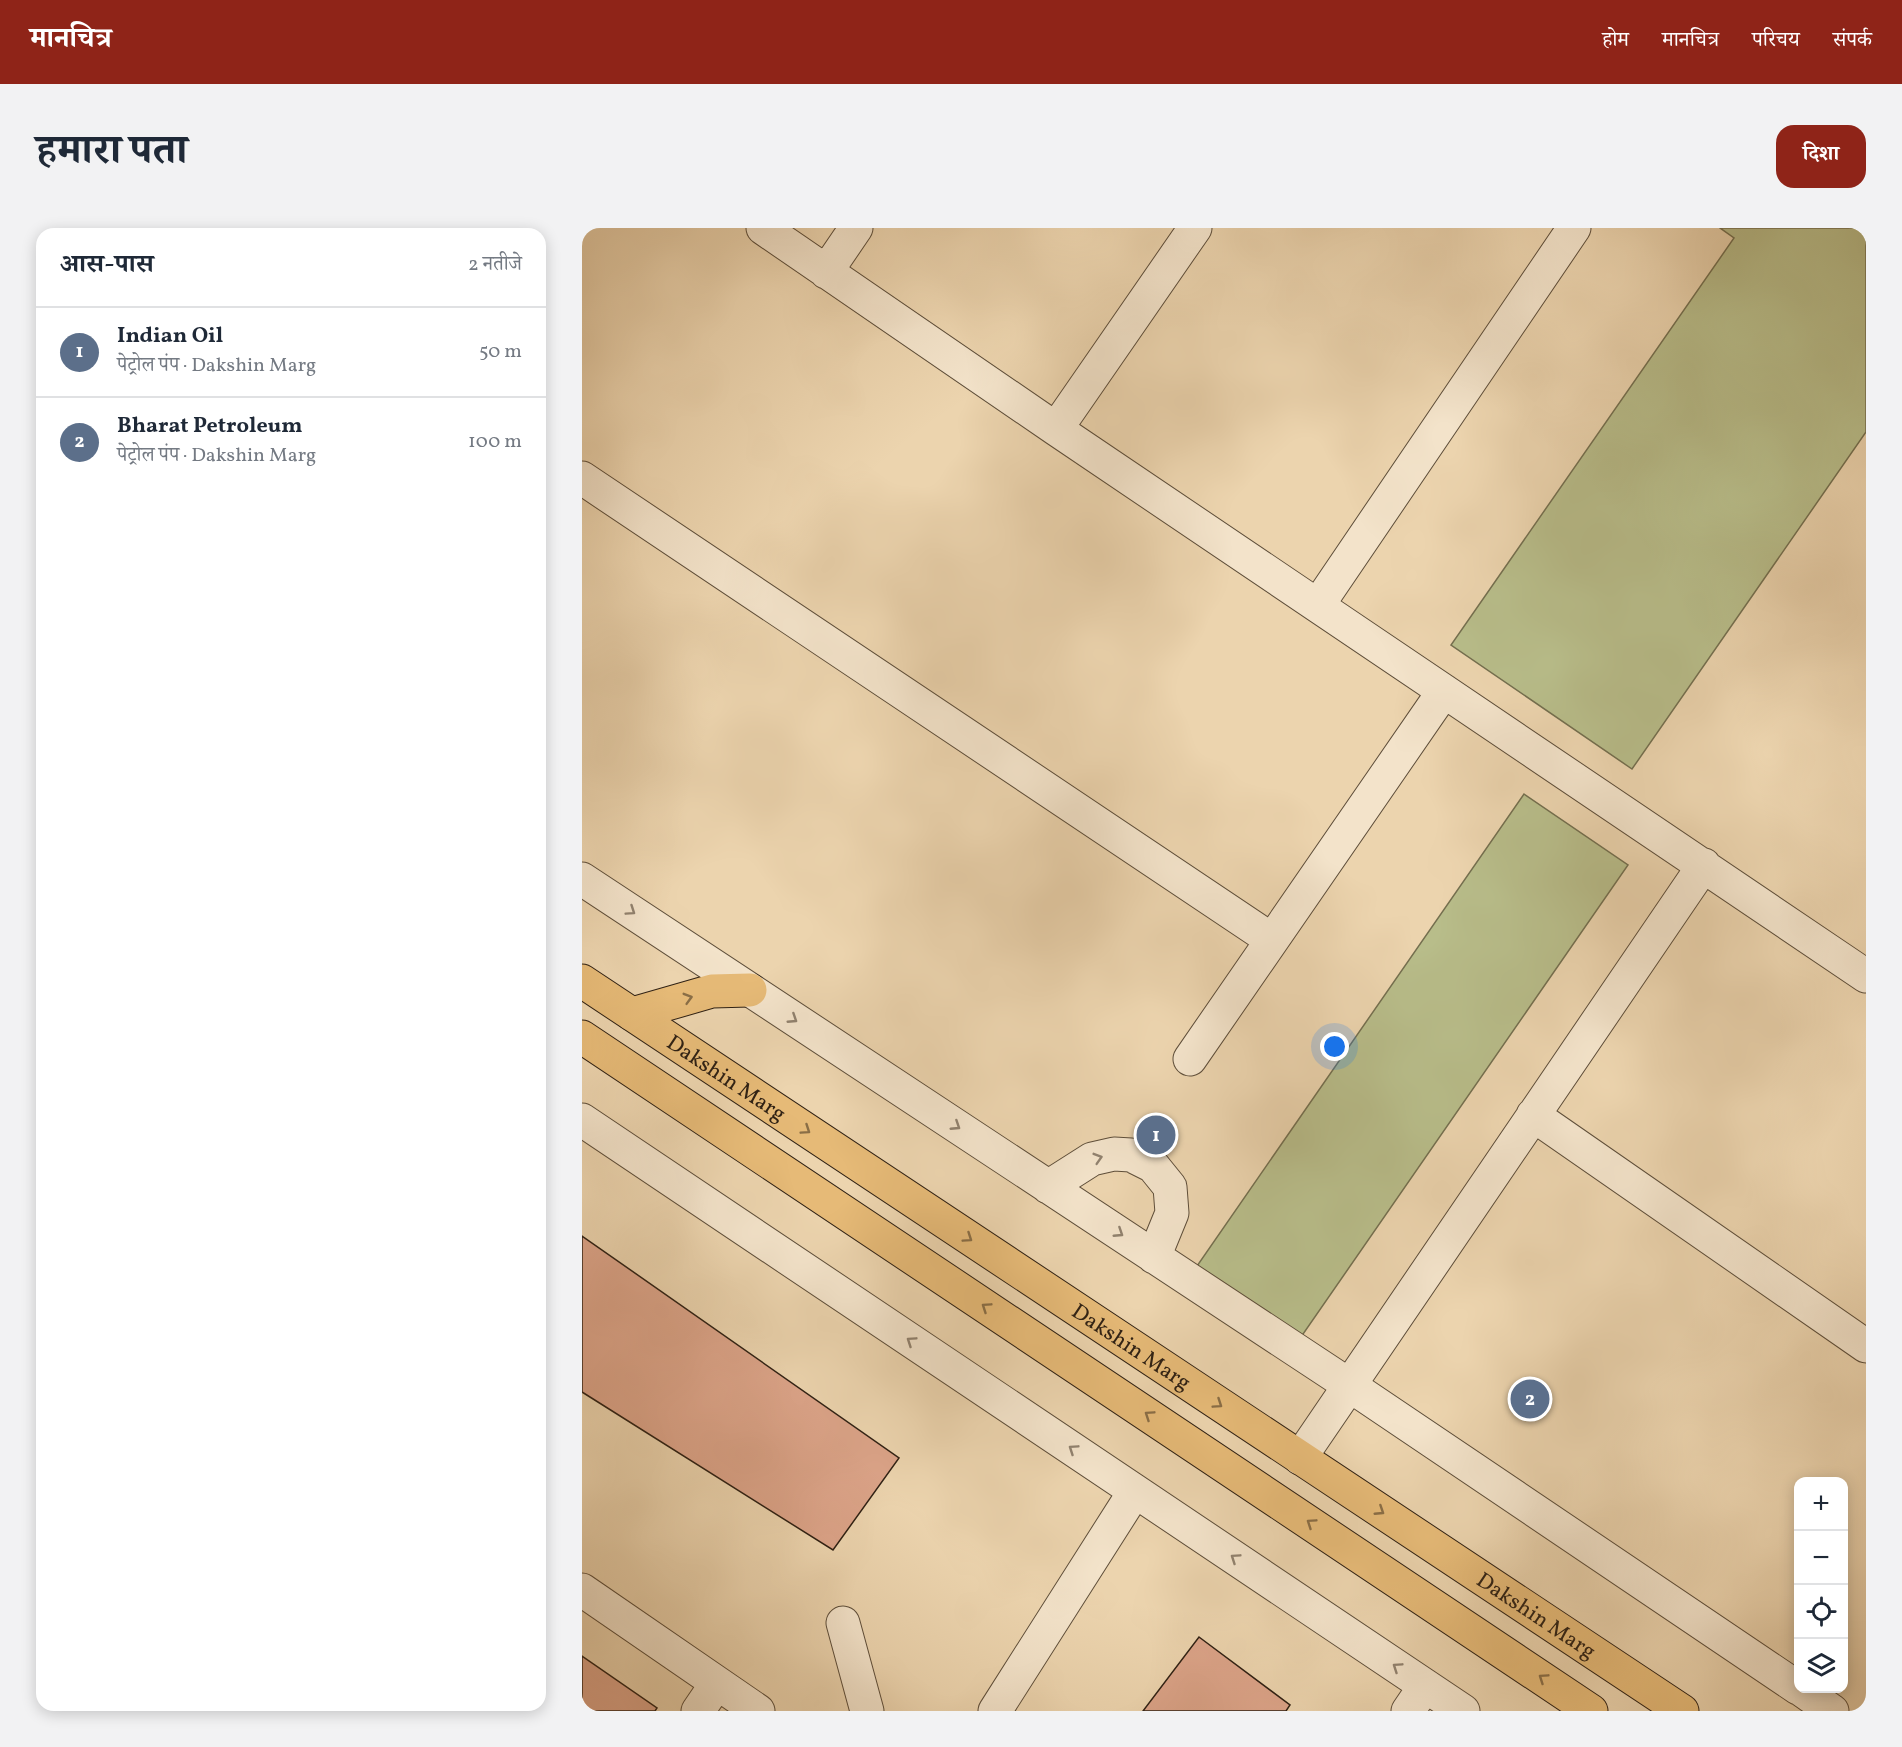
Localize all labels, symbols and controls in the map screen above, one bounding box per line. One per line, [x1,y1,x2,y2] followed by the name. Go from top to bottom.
[30,20,112,59] text: मानचित्र
[1602,26,1629,55] text: होम
[1662,26,1719,55] text: मानचित्र
[1752,26,1800,55] text: परिचय
[1833,26,1872,55] text: संपर्क
[36,123,187,182] text: हमारा पता
[1776,125,1866,188] button: दिशा
[60,247,154,283] text: आस-पास
[468,251,522,279] text: 2 नतीजे
[117,321,223,352] text: Indian Oil
[75,338,84,366] text: 1
[479,338,522,366] text: 50 m
[117,352,316,380] text: पेट्रोल पंप · Dakshin Marg
[117,411,302,442] text: Bharat Petroleum
[74,428,85,456] text: 2
[468,428,522,456] text: 100 m
[117,442,316,470] text: पेट्रोल पंप · Dakshin Marg
[624,904,635,915] one-way arrow
[682,993,693,1005] one-way arrow
[787,1011,798,1022] one-way arrow
[660,1028,792,1130] street label: Dakshin Marg
[1320,1032,1349,1061] your location
[1136,1112,1176,1158] pin: 1
[949,1119,960,1130] one-way arrow
[799,1123,810,1134] one-way arrow
[1093,1153,1103,1165] one-way arrow
[1113,1226,1123,1238] one-way arrow
[962,1230,972,1242] one-way arrow
[1065,1297,1196,1399] street label: Dakshin Marg
[982,1303,993,1314] one-way arrow
[907,1337,918,1348] one-way arrow
[1510,1376,1550,1422] pin: 2
[1212,1396,1222,1408] one-way arrow
[1144,1411,1155,1422] one-way arrow
[1068,1445,1079,1456] one-way arrow
[1794,1477,1848,1693] map controls
[1794,1477,1848,1531] button: +
[1374,1504,1385,1515] one-way arrow
[1306,1520,1317,1531] one-way arrow
[1794,1531,1848,1585] button: −
[1230,1554,1241,1565] one-way arrow
[1470,1566,1601,1668] street label: Dakshin Marg
[1794,1585,1848,1639] button: locate
[1794,1639,1848,1693] button: layers
[1392,1663,1403,1674] one-way arrow
[1538,1675,1549,1686] one-way arrow

